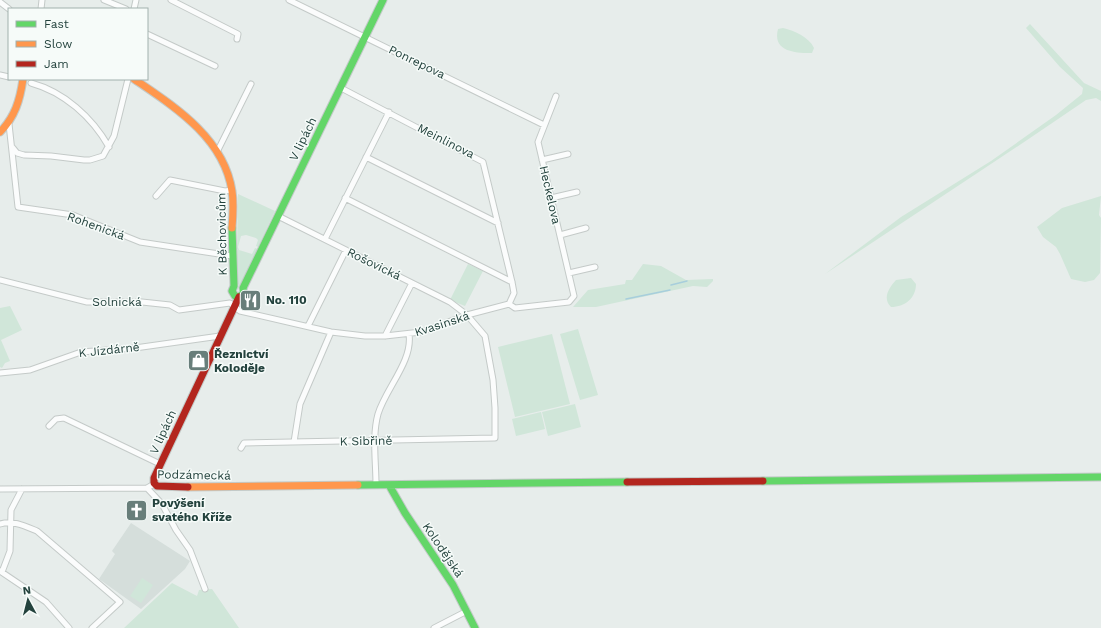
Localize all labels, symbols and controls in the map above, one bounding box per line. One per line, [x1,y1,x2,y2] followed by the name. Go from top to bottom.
[8,8,148,80] legend
[44,17,69,31] text: Fast
[44,37,72,51] text: Slow
[386,42,448,82] street label: Ponrepova
[44,57,69,71] text: Jam
[286,115,320,163] street label: V lipách
[415,121,477,161] street label: Meinlinova
[536,164,564,226] street label: Heckelova
[214,192,230,276] street label: K Běchovicům
[65,209,127,243] street label: Rohenická
[345,245,403,283] street label: Rošovická
[238,287,264,313] restaurant icon: No. 110
[266,293,307,307] place label: No. 110
[92,295,142,309] street label: Solnická
[413,308,471,339] street label: Kvasinská
[78,340,140,360] street label: K Jízdárně
[214,347,269,375] place label: Řeznictví Koloděje
[185,348,211,374] shop icon: Řeznictví Koloděje
[147,408,179,456] street label: V lipách
[340,434,392,448] street label: K Sibřině
[157,467,231,483] street label: Podzámecká
[152,496,232,524] place label: Povýšení svatého Kříže
[124,497,150,523] church icon: Povýšení svatého Kříže
[420,520,466,580] street label: Kolodějská
[8,580,48,620] north arrow
[22,584,32,598] text: N

